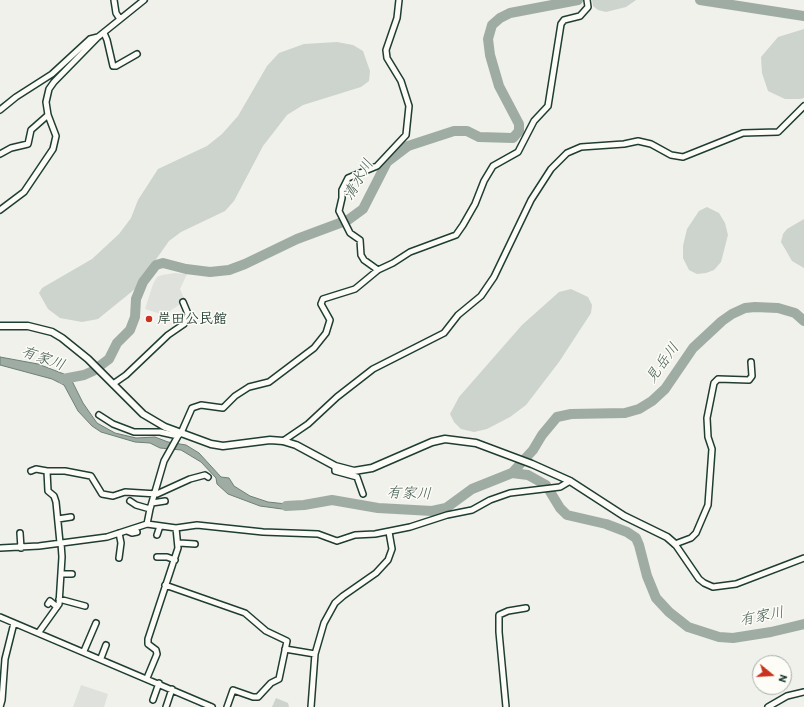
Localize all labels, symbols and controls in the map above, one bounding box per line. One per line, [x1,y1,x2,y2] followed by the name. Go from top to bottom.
[340,156,378,204] water label: 清水川
[157,311,227,327] place label: 岸田公民館
[144,314,154,324] marker: 岸田公民館
[642,340,684,386] water label: 見岳川
[19,343,67,375] water label: 有家川
[386,484,432,504] water label: 有家川
[738,604,786,630] water label: 有家川
[752,655,792,695] north arrow
[776,673,790,684] text: N

